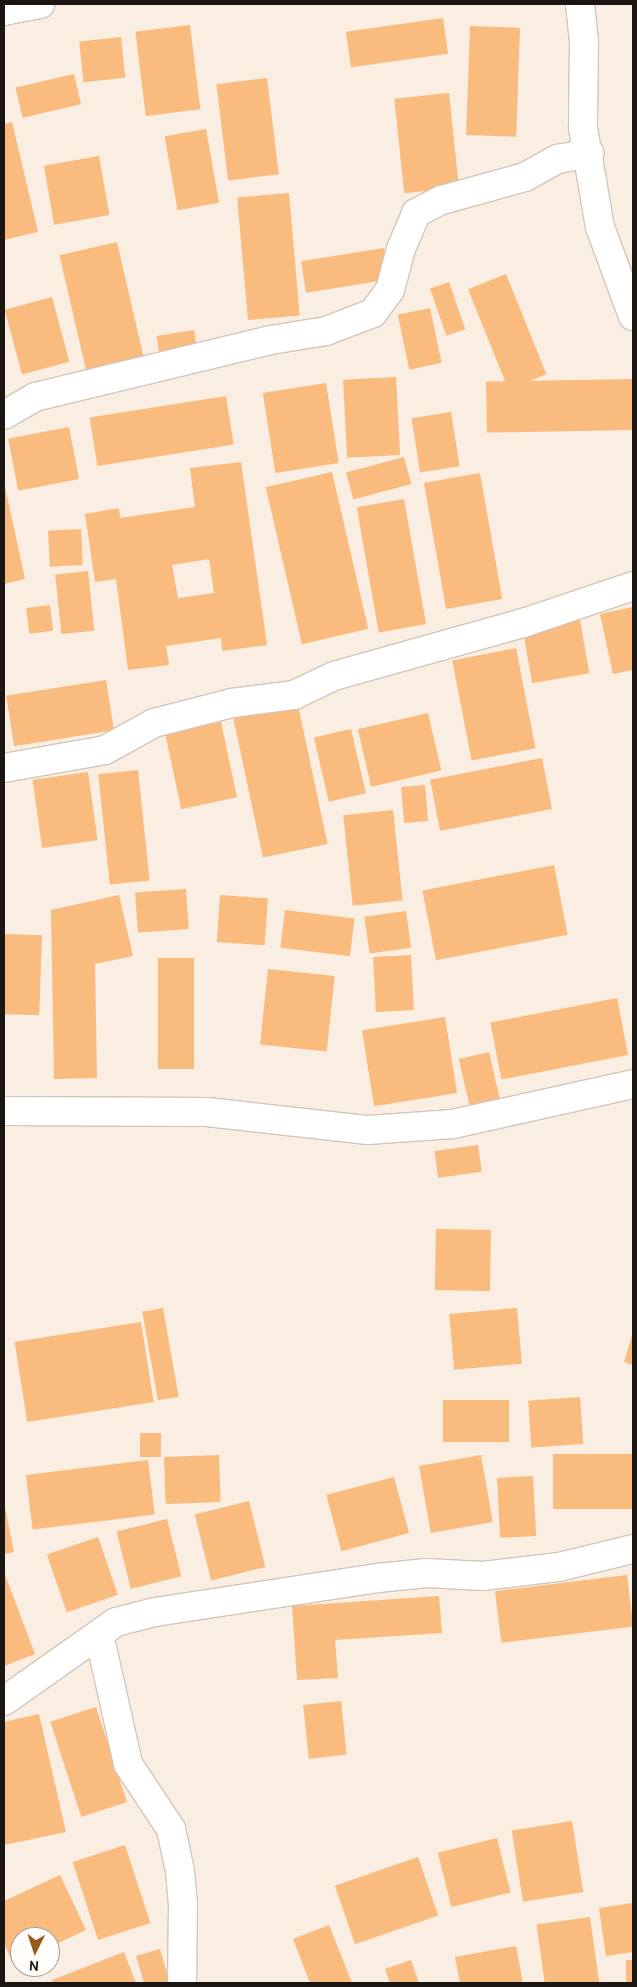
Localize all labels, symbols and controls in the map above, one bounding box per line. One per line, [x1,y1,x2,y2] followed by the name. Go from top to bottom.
[10,1927,60,1977] north arrow
[28,1957,40,1975] text: N

